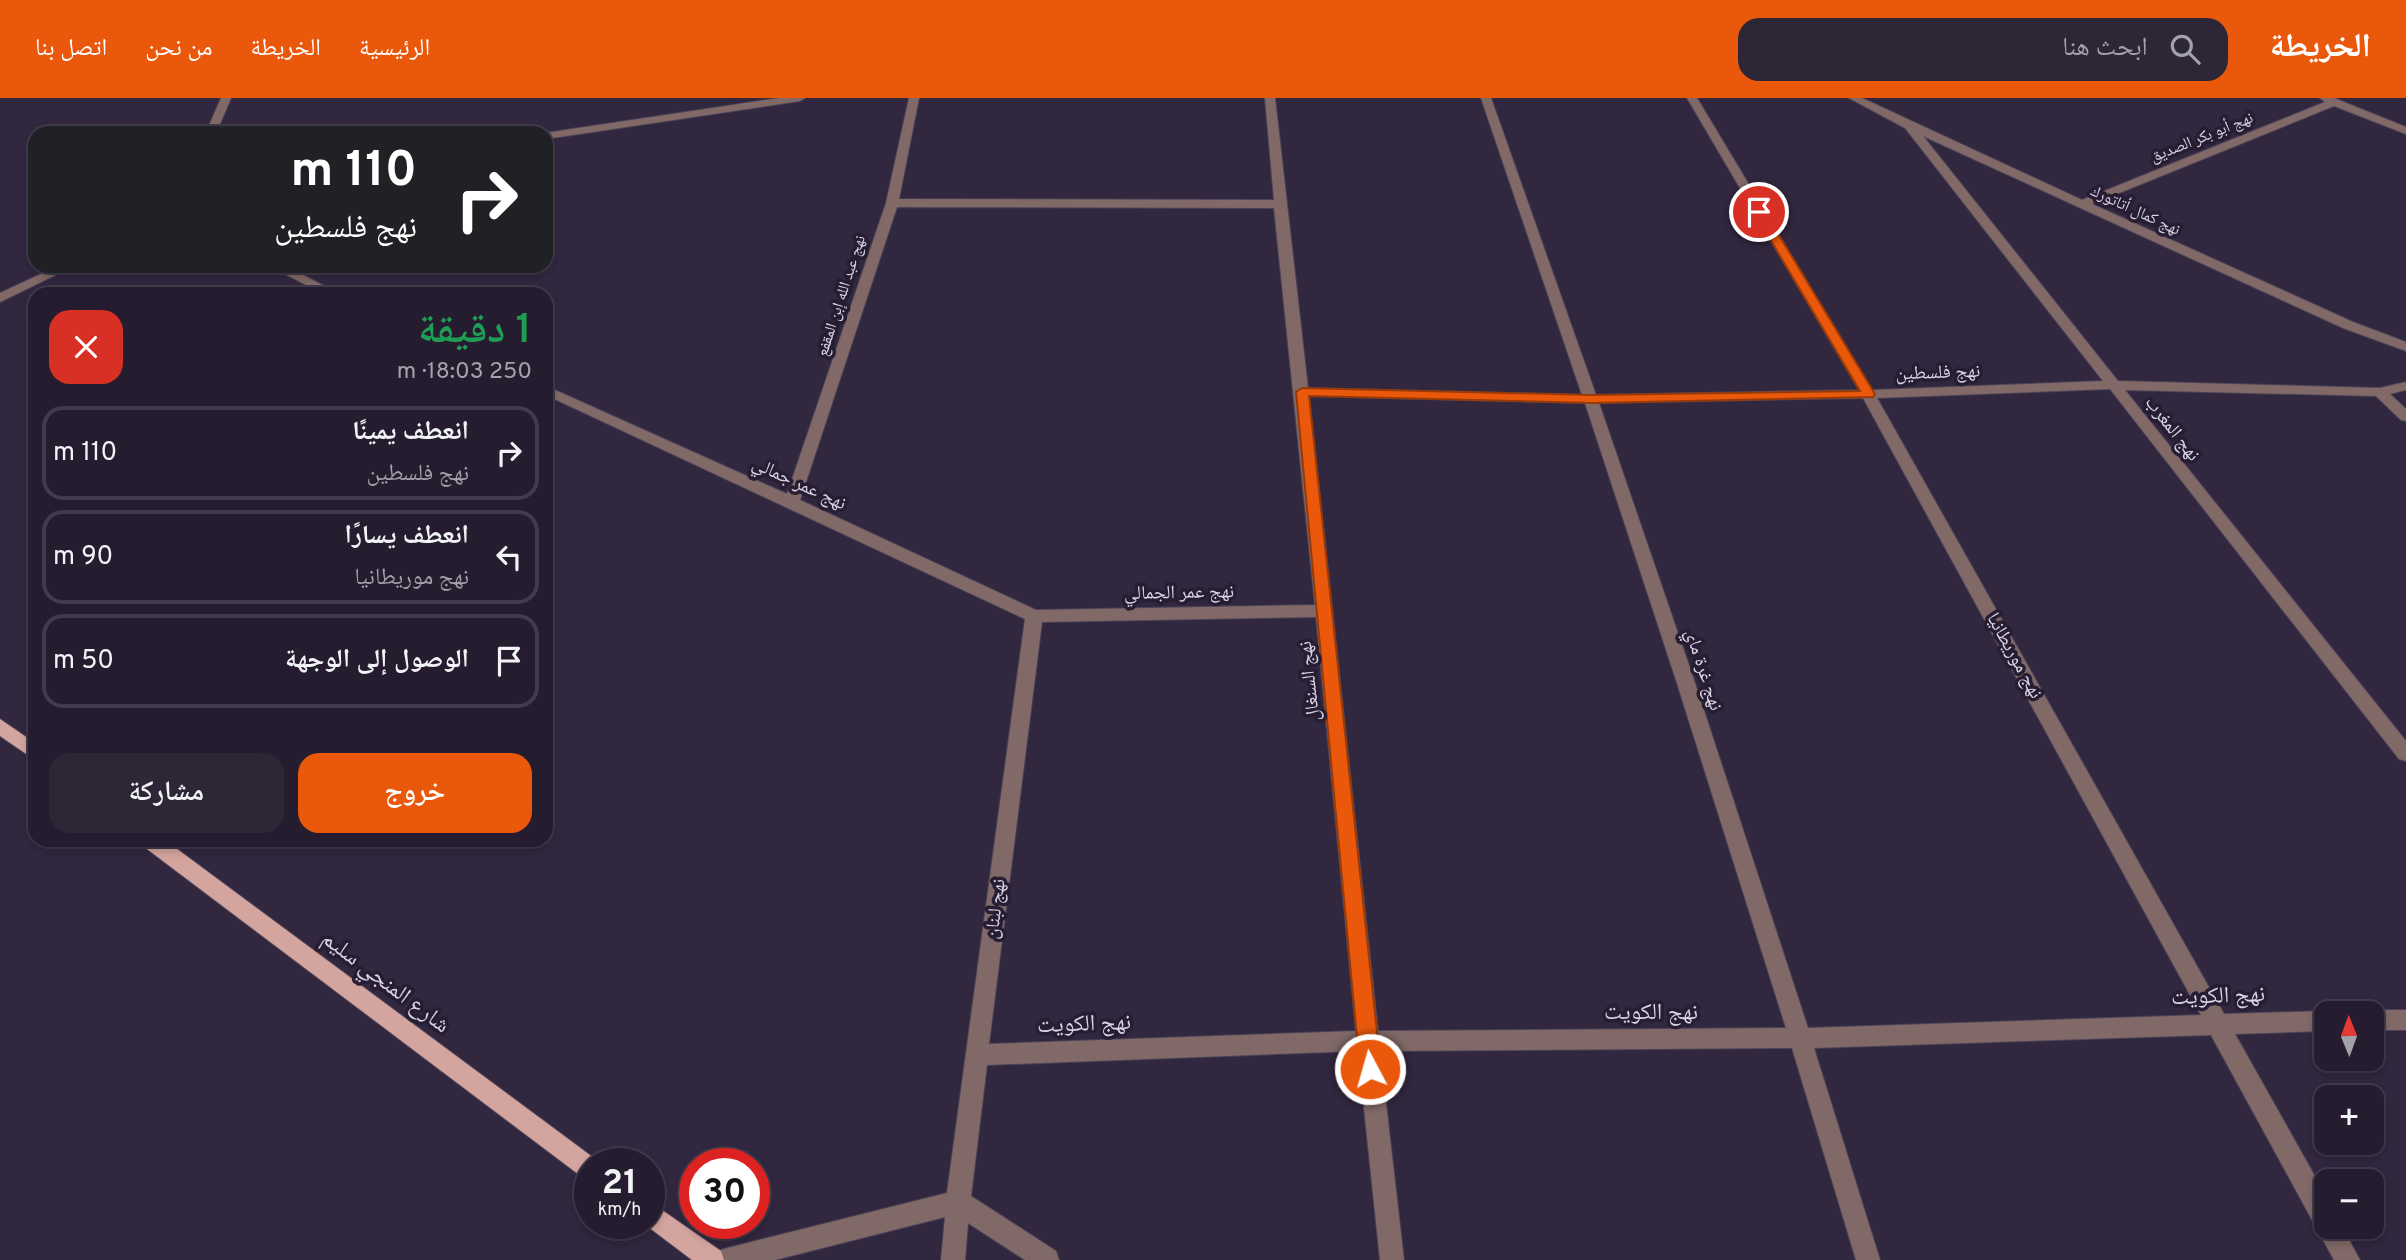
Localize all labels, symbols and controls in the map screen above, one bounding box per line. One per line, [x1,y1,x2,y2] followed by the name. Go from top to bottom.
[1738,18,2228,81] search box
[2270,27,2371,69] text: الخريطة
[2166,30,2204,68] icon: search
[2062,32,2148,65] text: ابحث هنا
[35,34,107,64] text: اتصل بنا
[145,34,212,64] text: من نحن
[250,34,321,64] text: الخريطة
[359,34,430,64] text: الرئيسية
[2147,108,2256,168] street label: نهج أبو بكر الصديق
[290,142,417,204] text: 110 m
[441,154,532,245] icon: right
[2087,181,2183,241] street label: نهج كمال أتاتورك
[1729,182,1789,242] pin
[1740,193,1778,231] icon: arrive
[274,209,417,249] text: نهج فلسطين
[813,233,871,359] street label: نهج عبد الله إبن المقفع
[418,305,532,358] text: 1 دقيقة
[49,310,123,384] button: close
[397,358,532,387] text: 250 m · 18:03
[1895,360,1981,386] street label: نهج فلسطين
[2139,392,2205,466] street label: نهج المغرب
[352,416,469,449] text: انعطف يمينًا
[490,434,528,472] icon: right
[53,437,117,470] text: 110 m
[747,452,850,518] street label: نهج عمر جمالي
[366,460,469,489] text: نهج فلسطين
[345,520,469,553] text: انعطف يسارًا
[490,538,528,576] icon: left
[53,541,113,574] text: 90 m
[354,564,469,593] text: نهج موريطانيا
[1124,580,1234,608] street label: نهج عمر الجمالي
[1981,609,2047,703] street label: نهج موريطانيا
[1677,626,1727,714] street label: نهج غرة ماي
[1294,640,1326,722] street label: نهج السنغال
[490,642,528,680] icon: arrive
[285,644,469,677] text: الوصول إلى الوجهة
[53,645,114,678] text: 50 m
[49,753,284,833] button: مشاركة
[298,753,532,833] button: خروج
[980,877,1012,941] street label: نهج لبنان
[314,925,455,1042] street label: شارع المنجي سليم
[2170,981,2266,1013] street label: نهج الكويت
[1604,999,1698,1028] street label: نهج الكويت
[2314,1001,2384,1071] north arrow
[2314,1001,2384,1239] map controls
[1036,1009,1132,1041] street label: نهج الكويت
[1333,1032,1407,1106] position arrow
[2314,1085,2384,1155] button: +
[679,1148,770,1239] speed limit sign: 30
[602,1162,637,1206] text: 21
[2314,1169,2384,1239] button: −
[598,1199,641,1222] text: km/h

